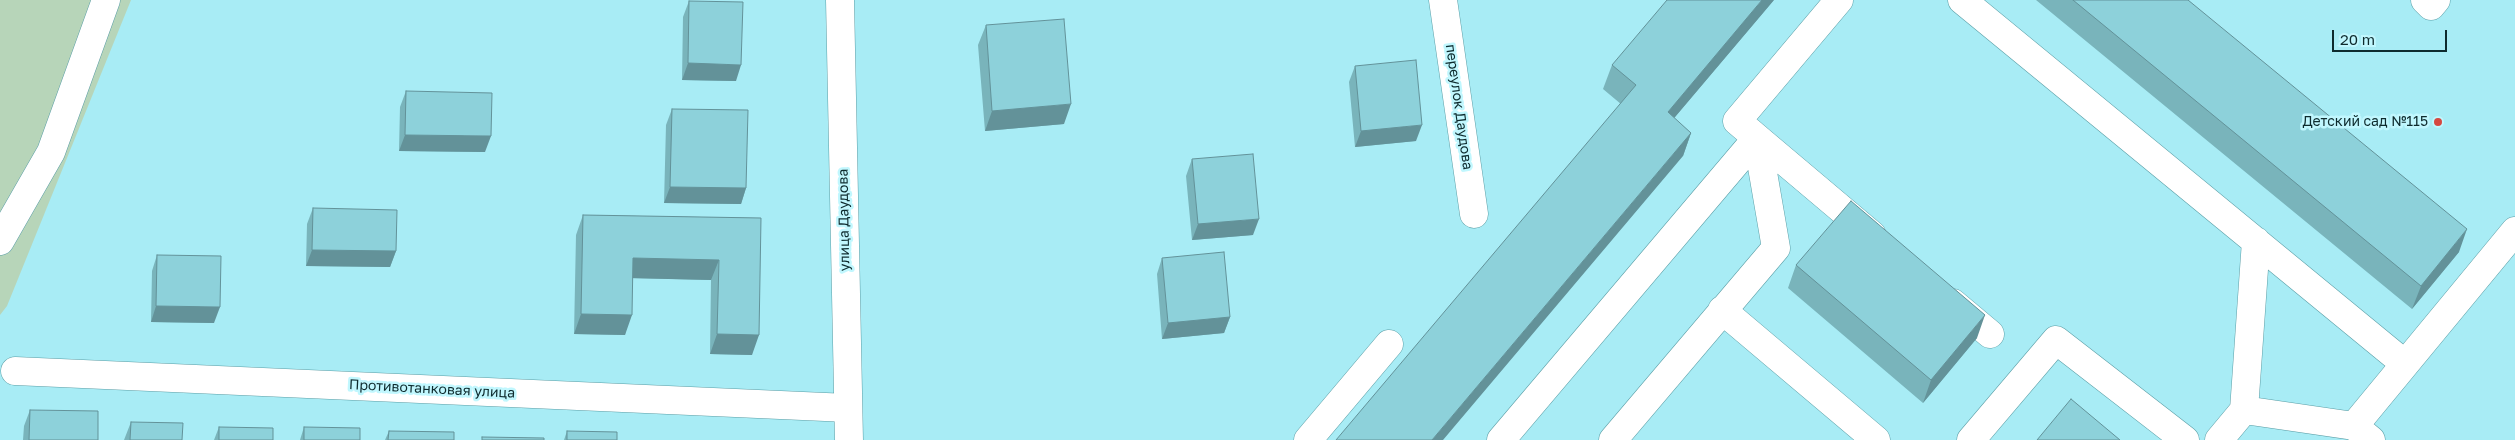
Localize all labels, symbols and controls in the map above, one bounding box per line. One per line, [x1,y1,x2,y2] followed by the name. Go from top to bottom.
[2335,20,2450,52] scale bar
[2340,30,2375,48] text: 20 m
[1442,43,1476,171] street label: переулок Даудова
[2302,114,2428,130] place label: Детский сад №115
[2432,116,2444,128] marker: Детский сад №115
[835,169,853,271] street label: улица Даудова
[348,376,516,402] street label: Противотанковая улица

